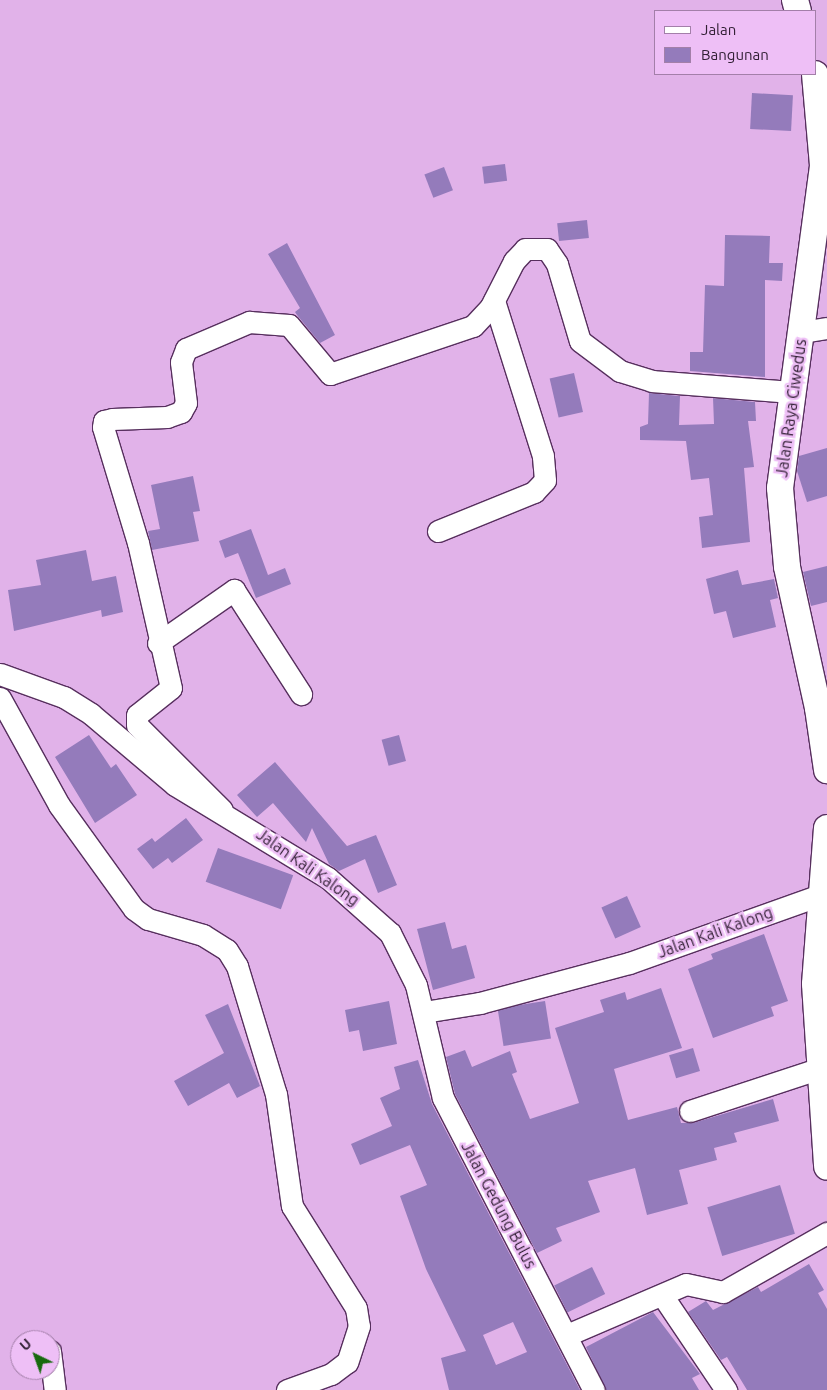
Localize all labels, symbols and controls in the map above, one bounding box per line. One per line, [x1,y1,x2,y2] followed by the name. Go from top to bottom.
[654,10,817,75] legend
[701,21,736,38] text: Jalan
[701,46,769,63] text: Bangunan
[772,338,810,478] street label: Jalan Raya Ciwedus
[253,824,363,910] street label: Jalan Kali Kalong
[655,902,775,962] street label: Jalan Kali Kalong
[457,1138,541,1272] street label: Jalan Gedung Bulus
[10,1330,60,1380] north arrow
[17,1335,35,1354] text: U

